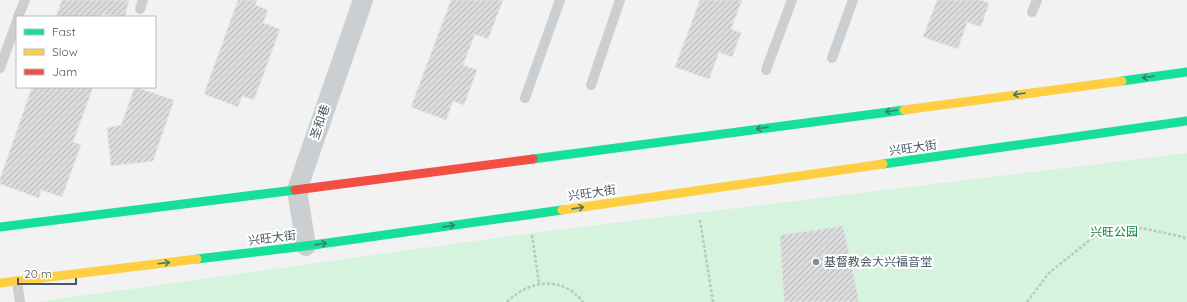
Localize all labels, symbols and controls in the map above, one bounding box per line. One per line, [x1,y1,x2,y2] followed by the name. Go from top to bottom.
[16,16,156,88] legend
[52,24,76,39] text: Fast
[52,44,78,59] text: Slow
[52,64,77,79] text: Jam
[1142,73,1155,81] one-way arrow
[1013,90,1026,98] one-way arrow
[307,102,332,141] street label: 圣和巷
[885,107,898,115] one-way arrow
[756,124,769,132] one-way arrow
[888,137,938,158] street label: 兴旺大街
[567,182,617,203] street label: 兴旺大街
[571,204,584,212] one-way arrow
[442,222,455,230] one-way arrow
[1090,224,1138,239] park label: 兴旺公园
[247,227,297,248] street label: 兴旺大街
[314,240,327,248] one-way arrow
[824,254,932,269] place label: 基督教会大兴福音堂
[811,257,821,267] marker: 基督教会大兴福音堂
[18,260,76,286] scale bar
[157,260,170,267] one-way arrow
[24,266,52,281] text: 20 m

